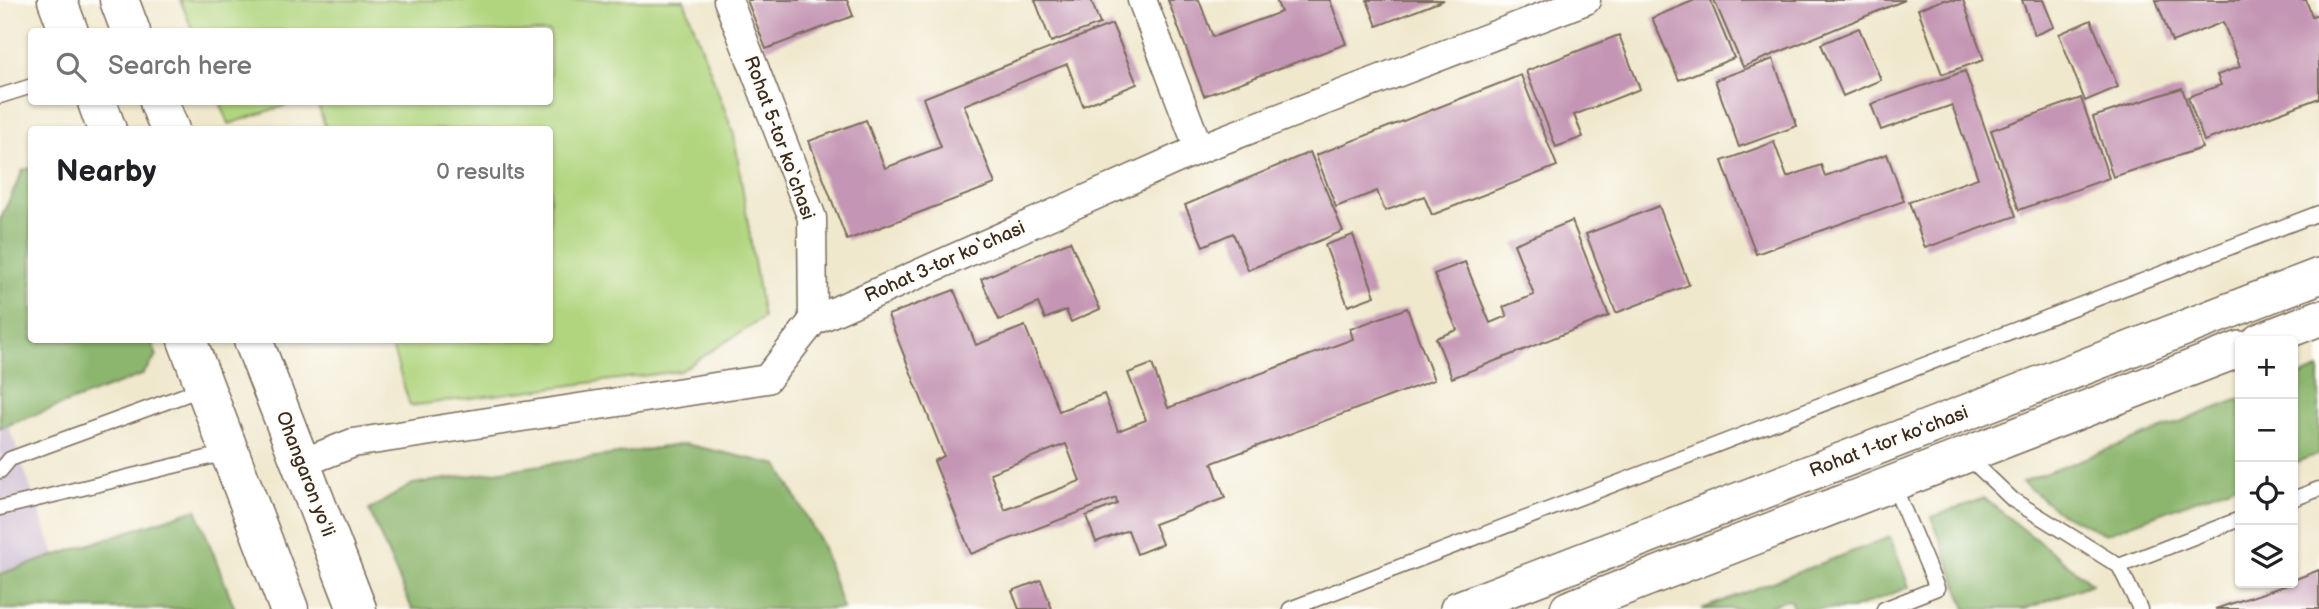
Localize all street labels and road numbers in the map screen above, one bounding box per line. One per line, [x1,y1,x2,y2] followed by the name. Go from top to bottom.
[739,53,819,223] street label: Rohat 5-tor ko‘chasi
[861,216,1029,308] street label: Rohat 3-tor ko‘chasi
[1806,401,1972,483] street label: Rohat 1-tor koʻchasi
[271,408,339,540] street label: Ohangaron yoʻli

